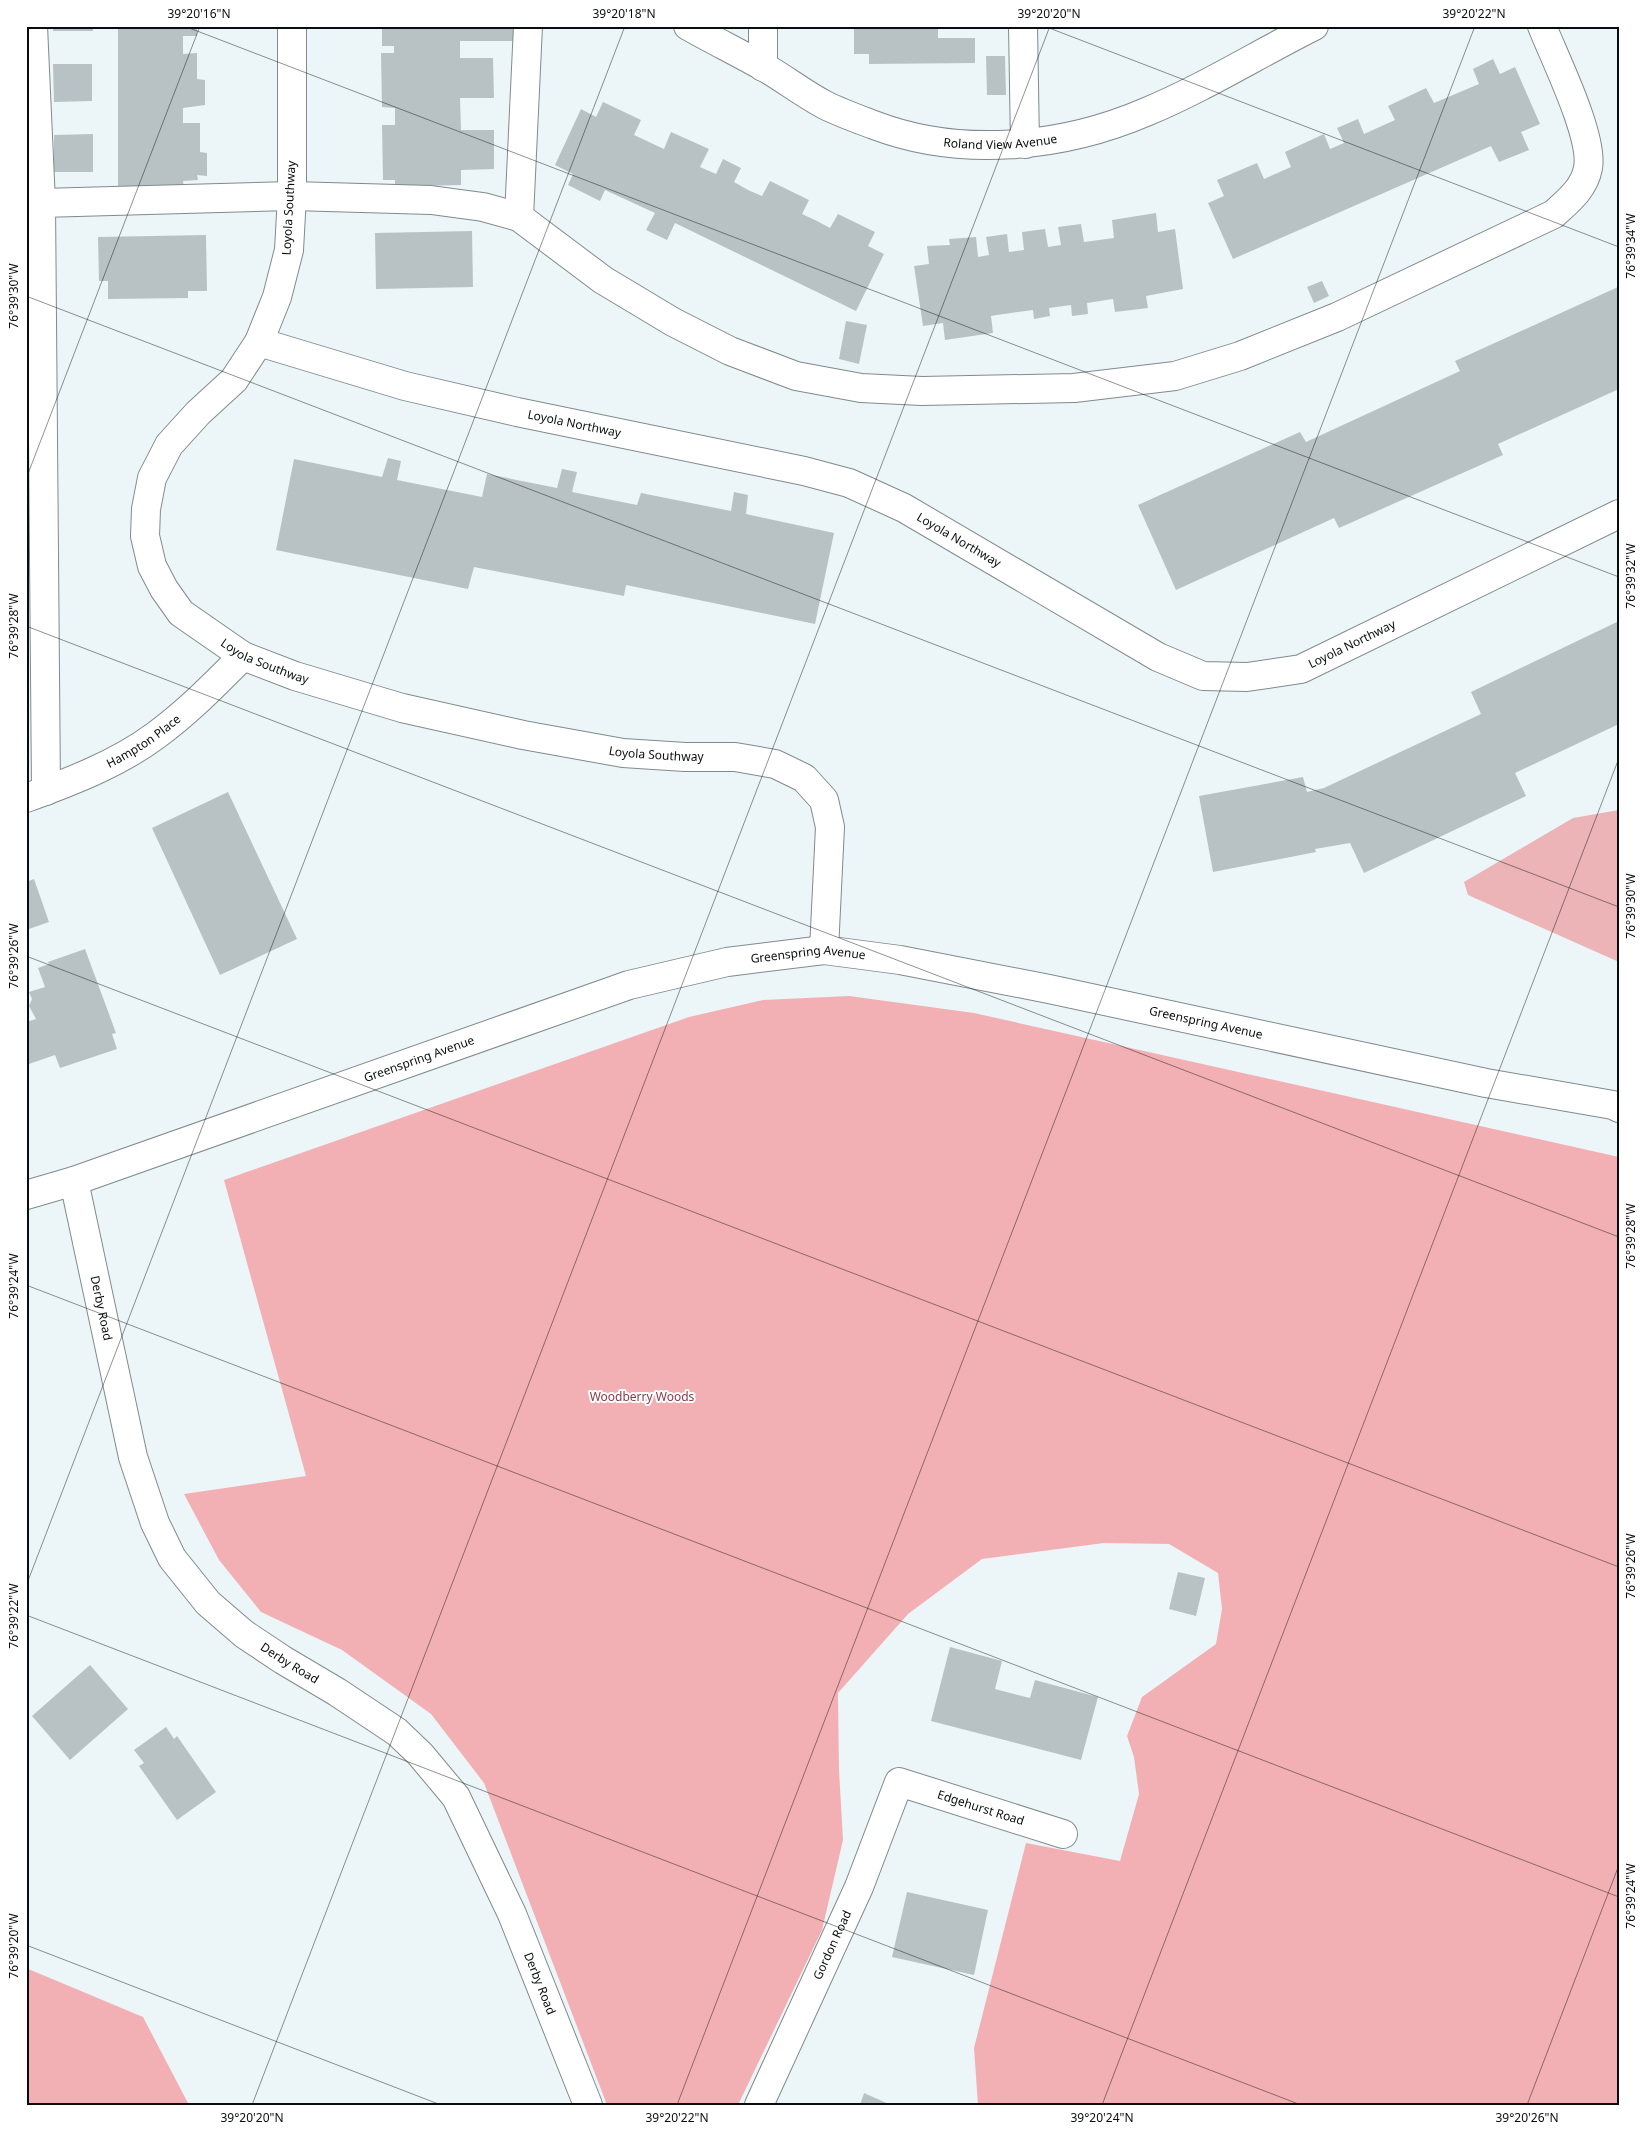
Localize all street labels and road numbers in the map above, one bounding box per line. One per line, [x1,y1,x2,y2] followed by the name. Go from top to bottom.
[943,130,1059,153] street label: Roland View Avenue
[278,159,300,256] street label: Loyola Southway
[526,405,624,441] street label: Loyola Northway
[914,508,1005,572] street label: Loyola Northway
[1305,615,1399,672] street label: Loyola Northway
[218,634,312,688] street label: Loyola Southway
[103,710,184,772] street label: Hampton Place
[607,742,704,765] street label: Loyola Southway
[750,941,867,967] street label: Greenspring Avenue
[1148,1002,1265,1043] street label: Greenspring Avenue
[362,1031,477,1086] street label: Greenspring Avenue
[86,1274,117,1342] street label: Derby Road
[257,1638,322,1687] street label: Derby Road
[935,1786,1026,1829] street label: Edgehurst Road
[809,1907,855,1982] street label: Gordon Road
[520,1950,560,2017] street label: Derby Road

